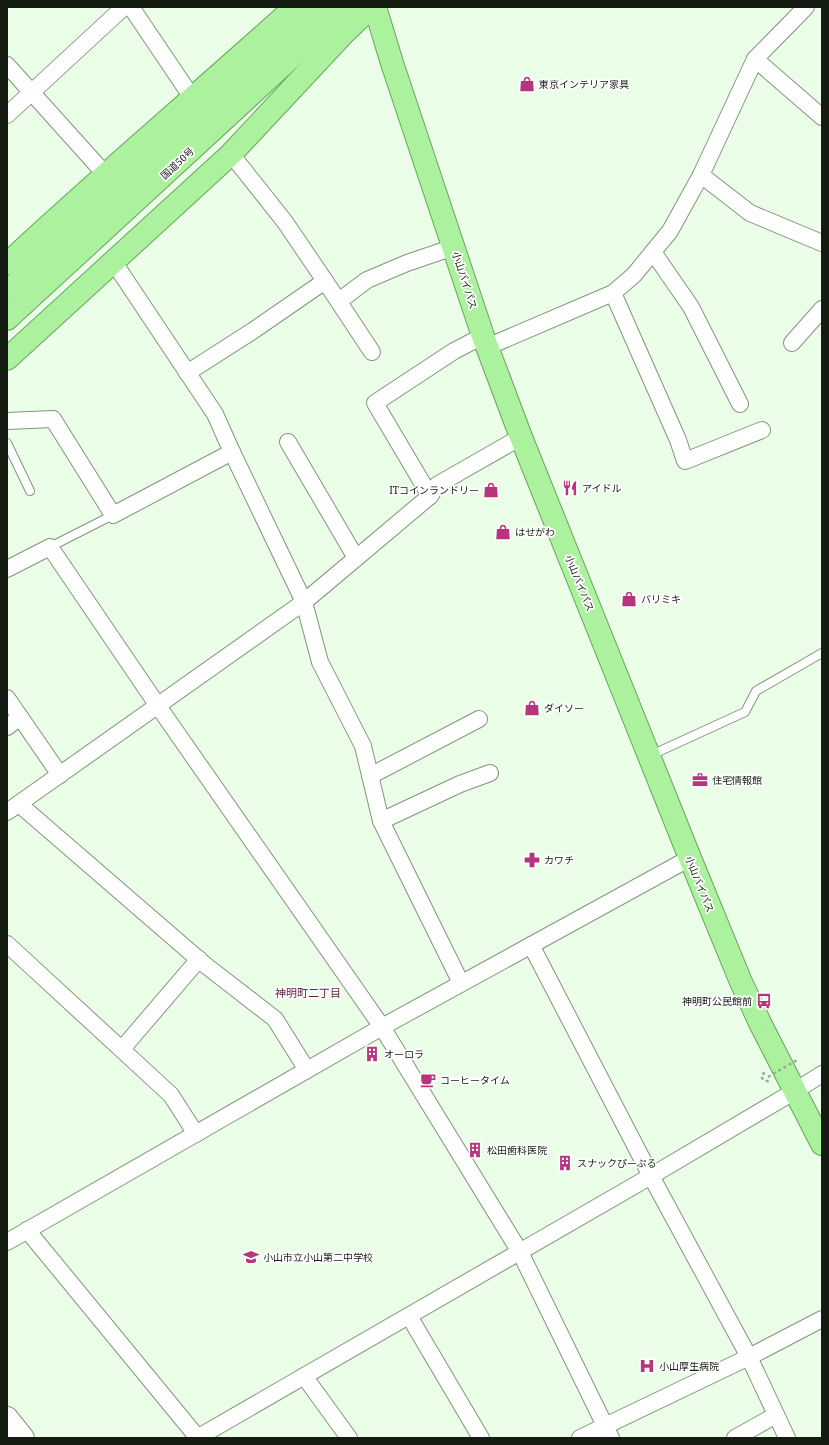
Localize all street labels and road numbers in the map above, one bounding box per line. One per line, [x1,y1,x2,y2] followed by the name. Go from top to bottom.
[157,144,197,182] street label: 国道50号
[449,249,481,311] street label: 小山バイパス
[562,553,598,613] street label: 小山バイパス
[682,854,718,914] street label: 小山バイパス

